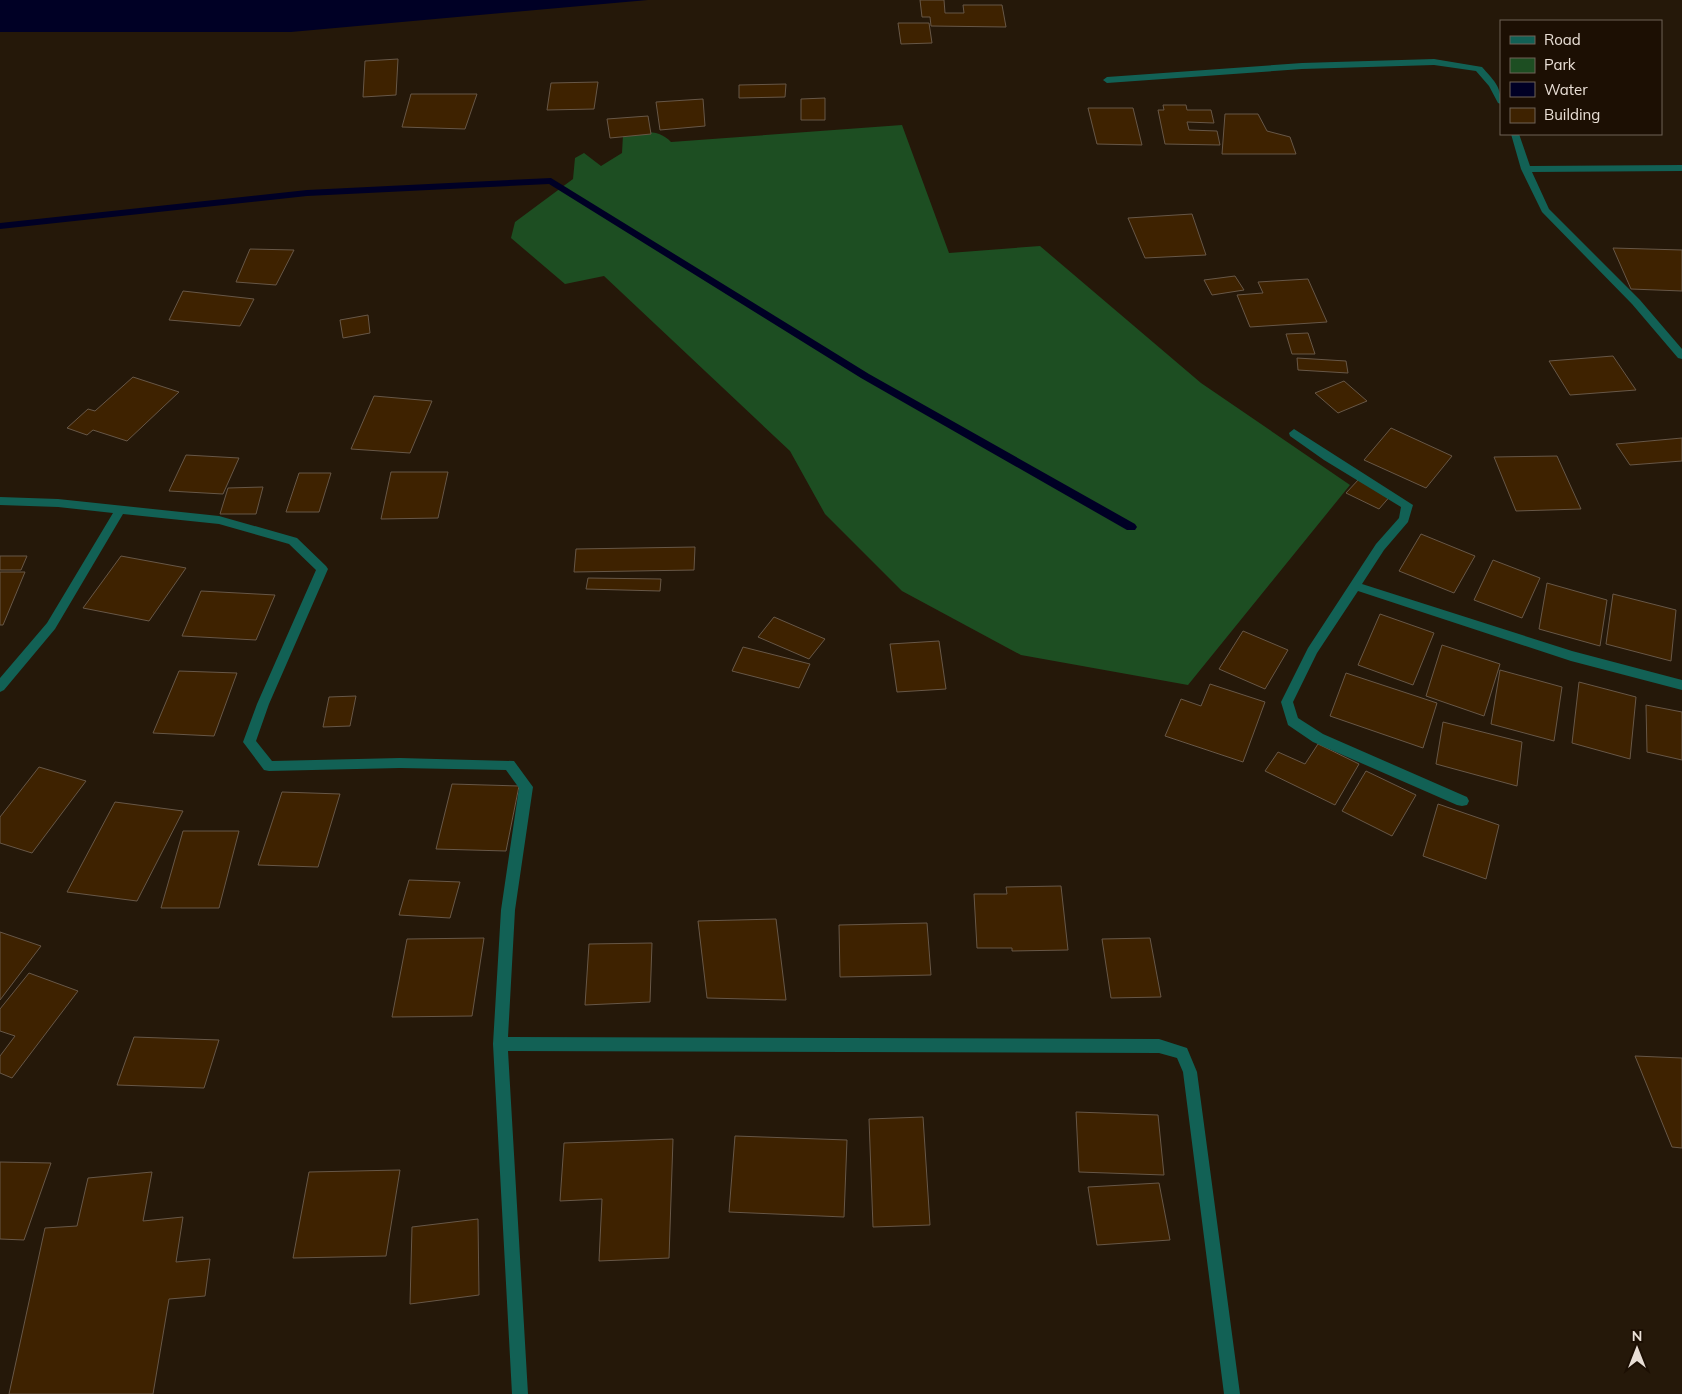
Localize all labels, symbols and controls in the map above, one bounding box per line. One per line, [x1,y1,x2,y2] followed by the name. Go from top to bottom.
[1500,20,1662,135] legend
[1544,30,1581,49] text: Road
[1544,55,1576,74] text: Park
[1544,80,1588,99] text: Water
[1544,105,1600,124] text: Building
[1612,1324,1662,1374] north arrow
[1632,1327,1642,1345] text: N

